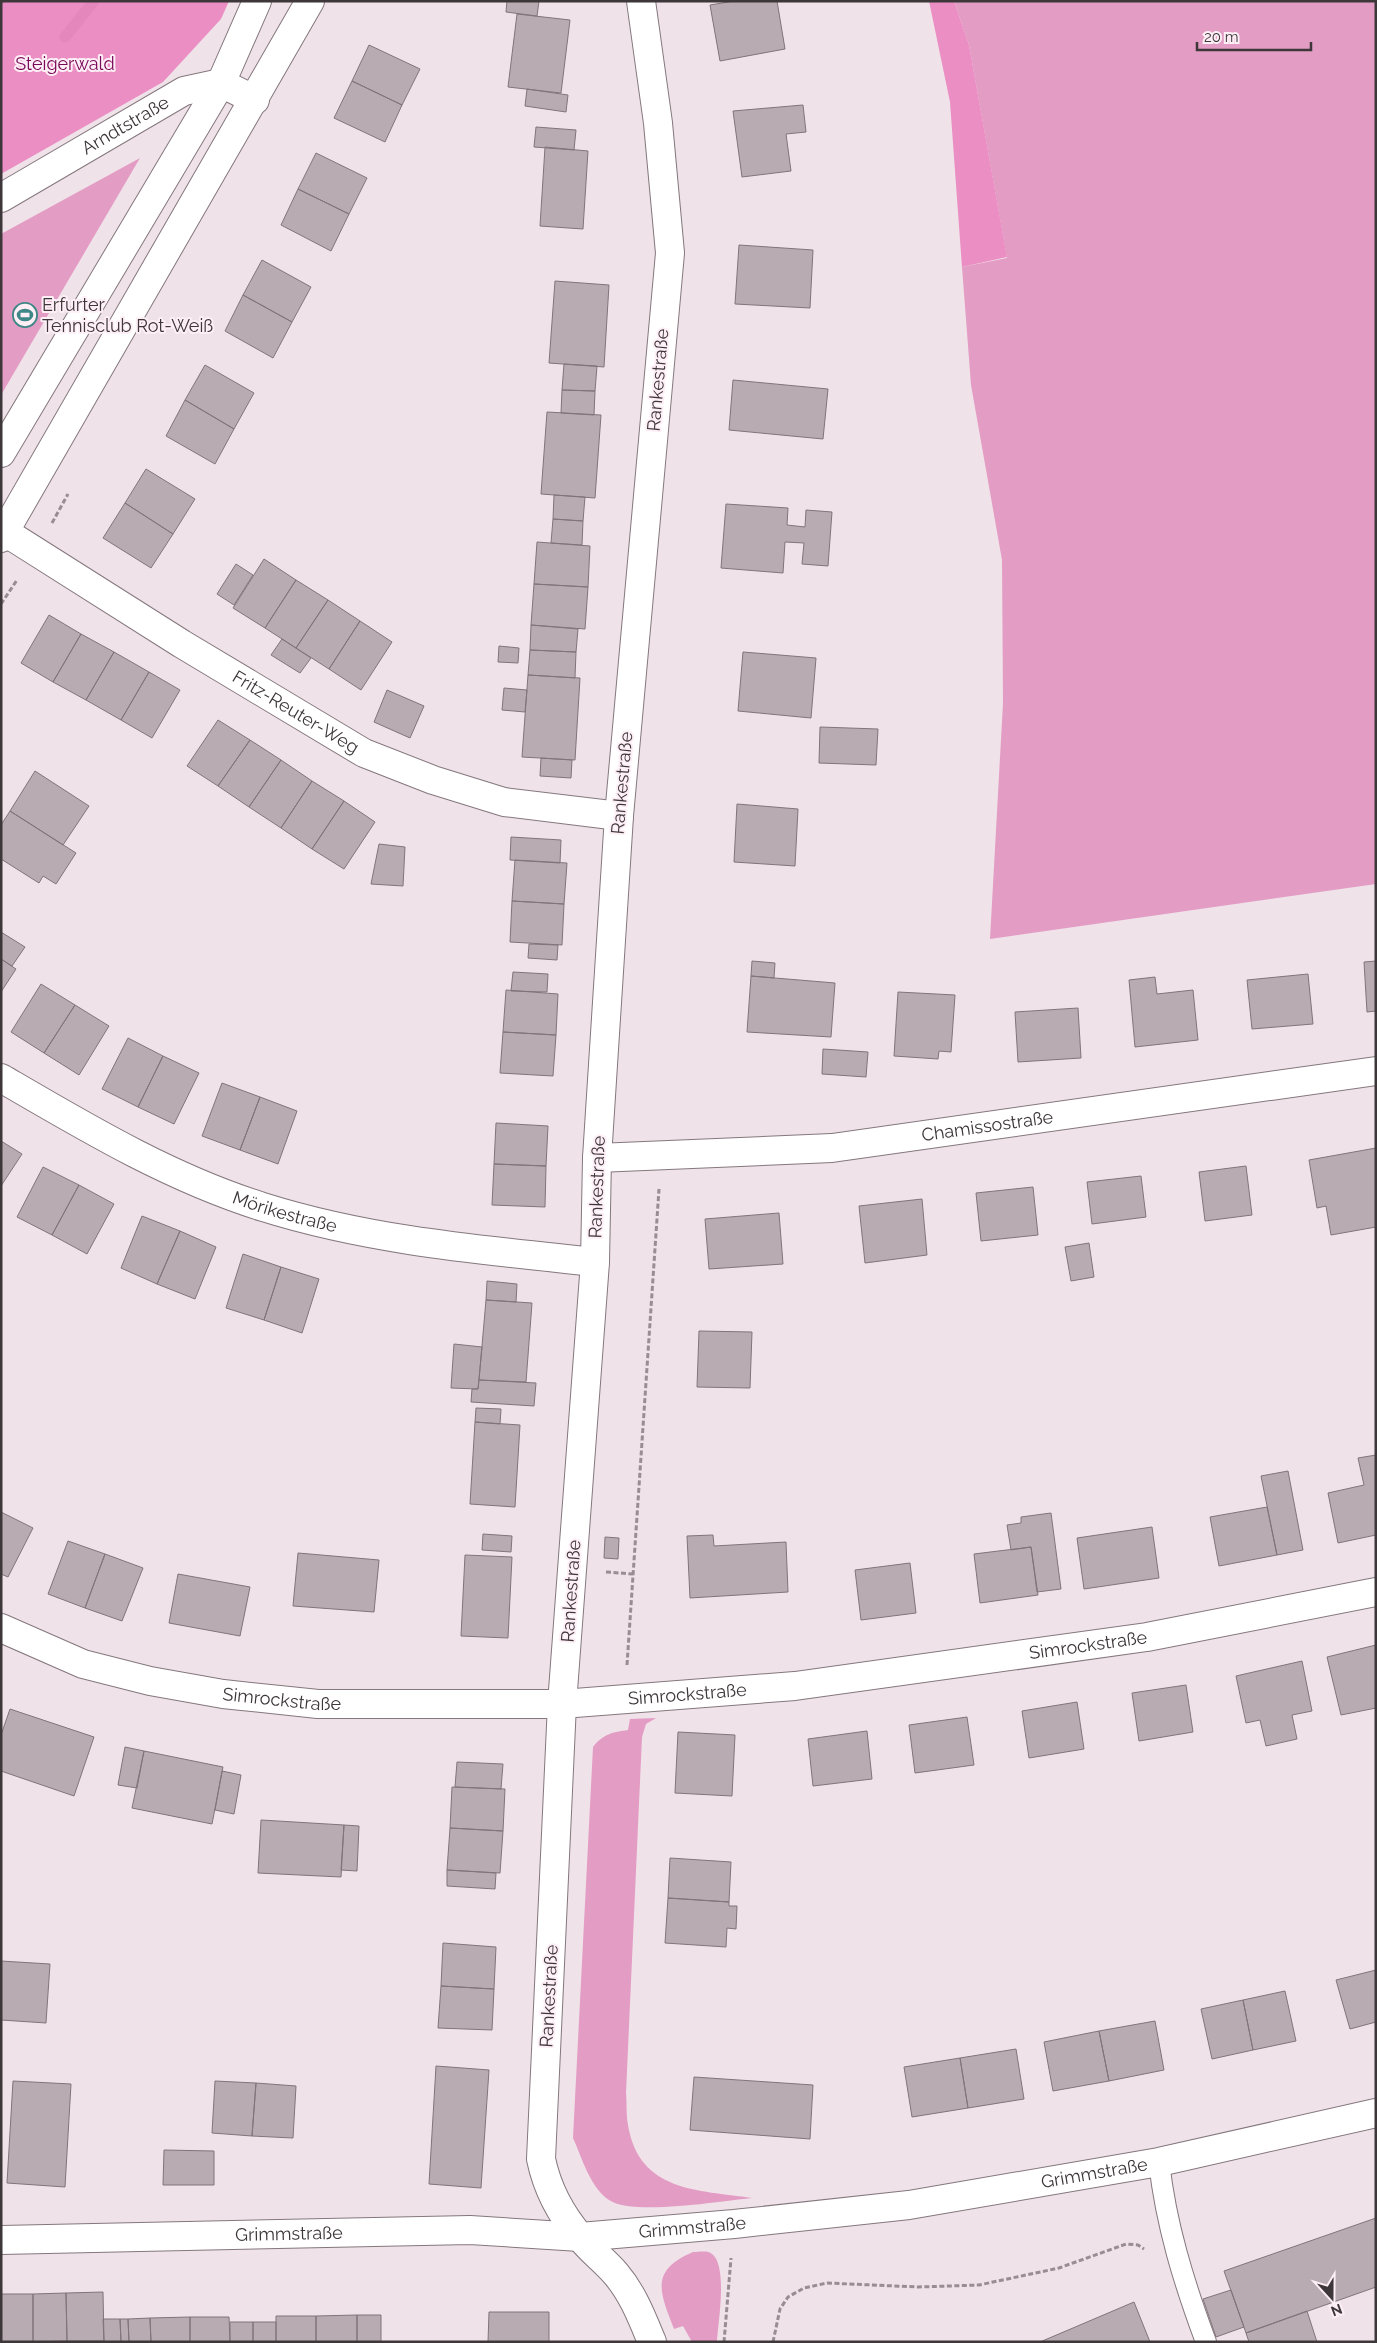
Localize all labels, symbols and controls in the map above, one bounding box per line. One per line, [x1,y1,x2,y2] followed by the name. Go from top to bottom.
[1197,20,1311,52] scale bar
[1204,28,1239,46] text: 20 m
[15,53,115,74] park label: Steigerwald
[78,91,173,159] street label: Arndtstraße
[42,294,213,336] place label: Erfurter Tennisclub Rot-Weiß
[12,302,38,328] sports icon: Erfurter Tennisclub Rot-Weiß
[643,327,672,432] street label: Rankestraße
[229,666,363,758] street label: Fritz-Reuter-Weg
[607,730,636,835] street label: Rankestraße
[920,1106,1055,1145] street label: Chamissostraße
[584,1135,609,1239] street label: Rankestraße
[230,1187,339,1236] street label: Mörikestraße
[556,1539,585,1643] street label: Rankestraße
[1028,1626,1149,1663] street label: Simrockstraße
[627,1679,748,1709] street label: Simrockstraße
[222,1683,342,1714] street label: Simrockstraße
[535,1944,562,2048] street label: Rankestraße
[1039,2153,1149,2192] street label: Grimmstraße
[638,2212,747,2242] street label: Grimmstraße
[235,2222,343,2245] street label: Grimmstraße
[1307,2273,1357,2323] north arrow
[1329,2301,1345,2320] text: N

